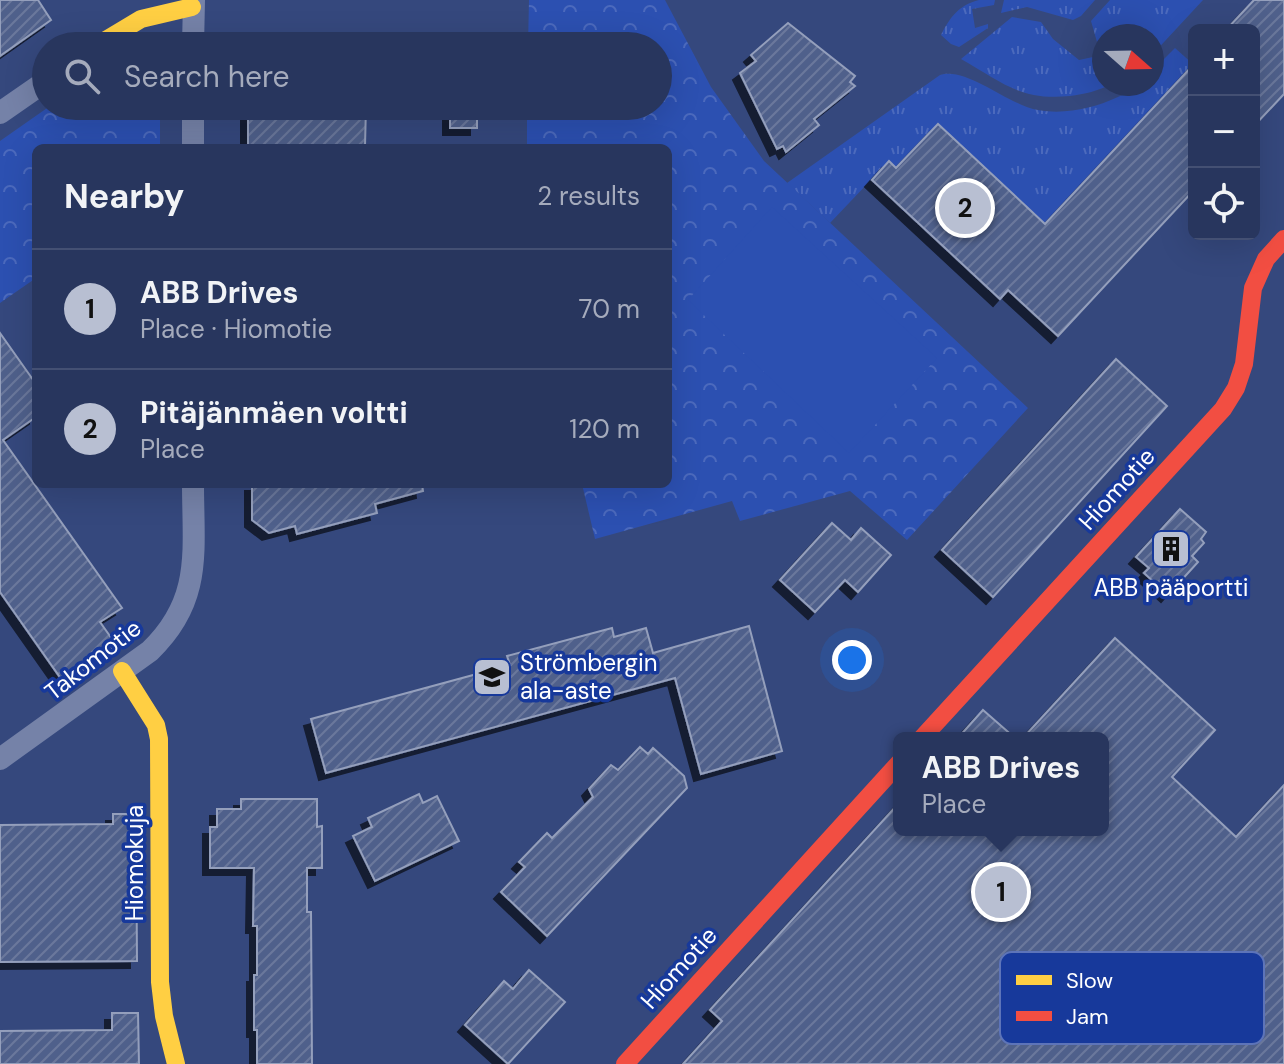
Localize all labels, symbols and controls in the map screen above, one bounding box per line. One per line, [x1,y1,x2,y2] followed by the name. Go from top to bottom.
[1092,24,1164,96] north arrow
[1188,24,1260,240] map controls
[1188,24,1260,96] button: +
[32,32,672,120] search box
[60,54,104,98] icon: search
[124,57,290,96] text: Search here
[1188,96,1260,168] button: −
[1188,168,1260,240] button: locate
[64,174,184,219] text: Nearby
[939,178,991,238] pin: 2
[537,179,640,213] text: 2 results
[140,273,299,312] text: ABB Drives
[85,292,95,326] text: 1
[579,292,640,326] text: 70 m
[140,312,332,346] text: Place · Hiomotie
[140,393,408,432] text: Pitäjänmäen voltti
[82,412,98,446] text: 2
[569,412,640,446] text: 120 m
[140,432,205,466] text: Place
[1072,441,1162,536] street label: Hiomotie
[1150,528,1192,570] building icon: ABB pääportti
[1093,572,1249,603] place label: ABB pääportti
[38,612,147,707] street label: Takomotie
[832,640,872,680] your location
[520,647,658,706] place label: Strömbergin ala-aste
[471,656,513,698] school or university icon: Strömbergin ala-aste
[893,732,1109,836] popup
[922,748,1080,787] text: ABB Drives
[922,787,986,821] text: Place
[119,805,150,921] street label: Hiomokuja
[975,862,1027,922] pin: 1
[634,920,724,1015] street label: Hiomotie
[1000,952,1264,1044] legend
[1066,966,1113,995] text: Slow
[1066,1002,1109,1031] text: Jam

